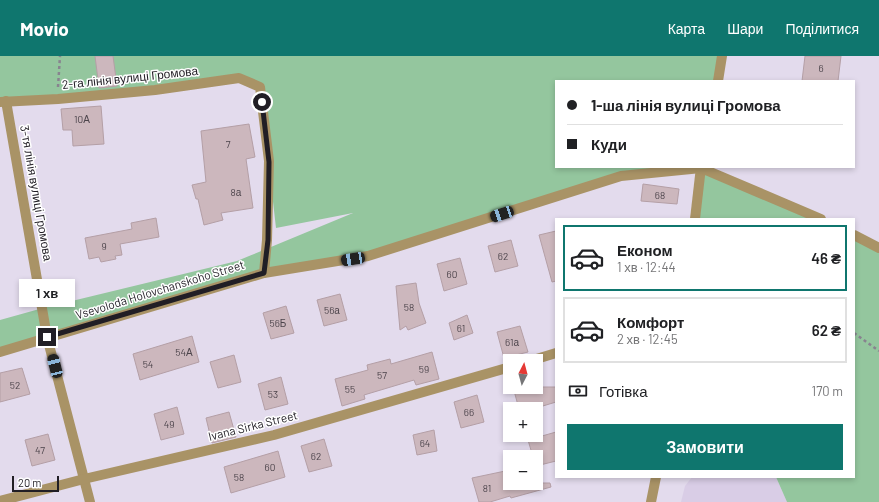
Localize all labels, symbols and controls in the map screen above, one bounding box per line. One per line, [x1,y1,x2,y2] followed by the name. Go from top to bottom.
[20,17,69,40] text: Movio
[668,20,705,37] text: Карта
[727,20,763,37] text: Шари
[785,20,859,37] text: Поділитися
[818,62,824,74] house number: 6
[61,63,199,92] street label: 2-га лінія вулиці Громова
[253,93,271,111] route start
[591,96,781,114] text: 1-ша лінія вулиці Громова
[74,113,90,125] house number: 10А
[17,124,56,262] street label: 3-тя лінія вулиці Громова
[591,135,627,153] text: Куди
[226,138,231,150] house number: 7
[231,186,242,198] house number: 8а
[655,189,665,201] house number: 68
[489,205,515,223] car
[101,240,107,252] house number: 9
[569,240,605,276] icon: car
[617,241,673,259] text: Економ
[811,249,841,267] text: 46 ₴
[498,250,508,262] house number: 62
[340,251,366,267] car
[74,257,246,321] street label: Vsevoloda Holovchanskoho Street
[617,259,676,275] text: 1 хв · 12:44
[447,268,457,280] house number: 60
[19,279,75,307] callout: 1 хв
[36,285,58,301] text: 1 хв
[404,301,414,313] house number: 58
[324,304,340,316] house number: 56а
[569,312,605,348] icon: car
[617,313,684,331] text: Комфорт
[270,317,287,329] house number: 56Б
[812,321,841,339] text: 62 ₴
[457,322,465,334] house number: 61
[38,328,56,346] route end
[617,331,678,347] text: 2 хв · 12:45
[505,336,519,348] house number: 61а
[175,346,193,358] house number: 54А
[46,353,64,379] car
[503,354,543,394] north arrow
[503,354,543,490] map controls
[143,358,153,370] house number: 54
[419,363,429,375] house number: 59
[377,369,387,381] house number: 57
[10,379,20,391] house number: 52
[567,380,589,402] icon: cash
[599,382,648,400] text: Готівка
[345,383,355,395] house number: 55
[812,383,843,399] text: 170 m
[268,388,278,400] house number: 53
[503,402,543,442] button: +
[464,406,474,418] house number: 66
[207,407,299,443] street label: Ivana Sirka Street
[164,418,174,430] house number: 49
[567,424,843,470] button: Замовити
[420,437,430,449] house number: 64
[35,444,45,456] house number: 47
[311,450,321,462] house number: 62
[503,450,543,490] button: −
[265,461,275,473] house number: 60
[234,471,244,483] house number: 58
[12,474,59,493] scale bar
[18,476,41,489] text: 20 m
[483,482,491,494] house number: 81

